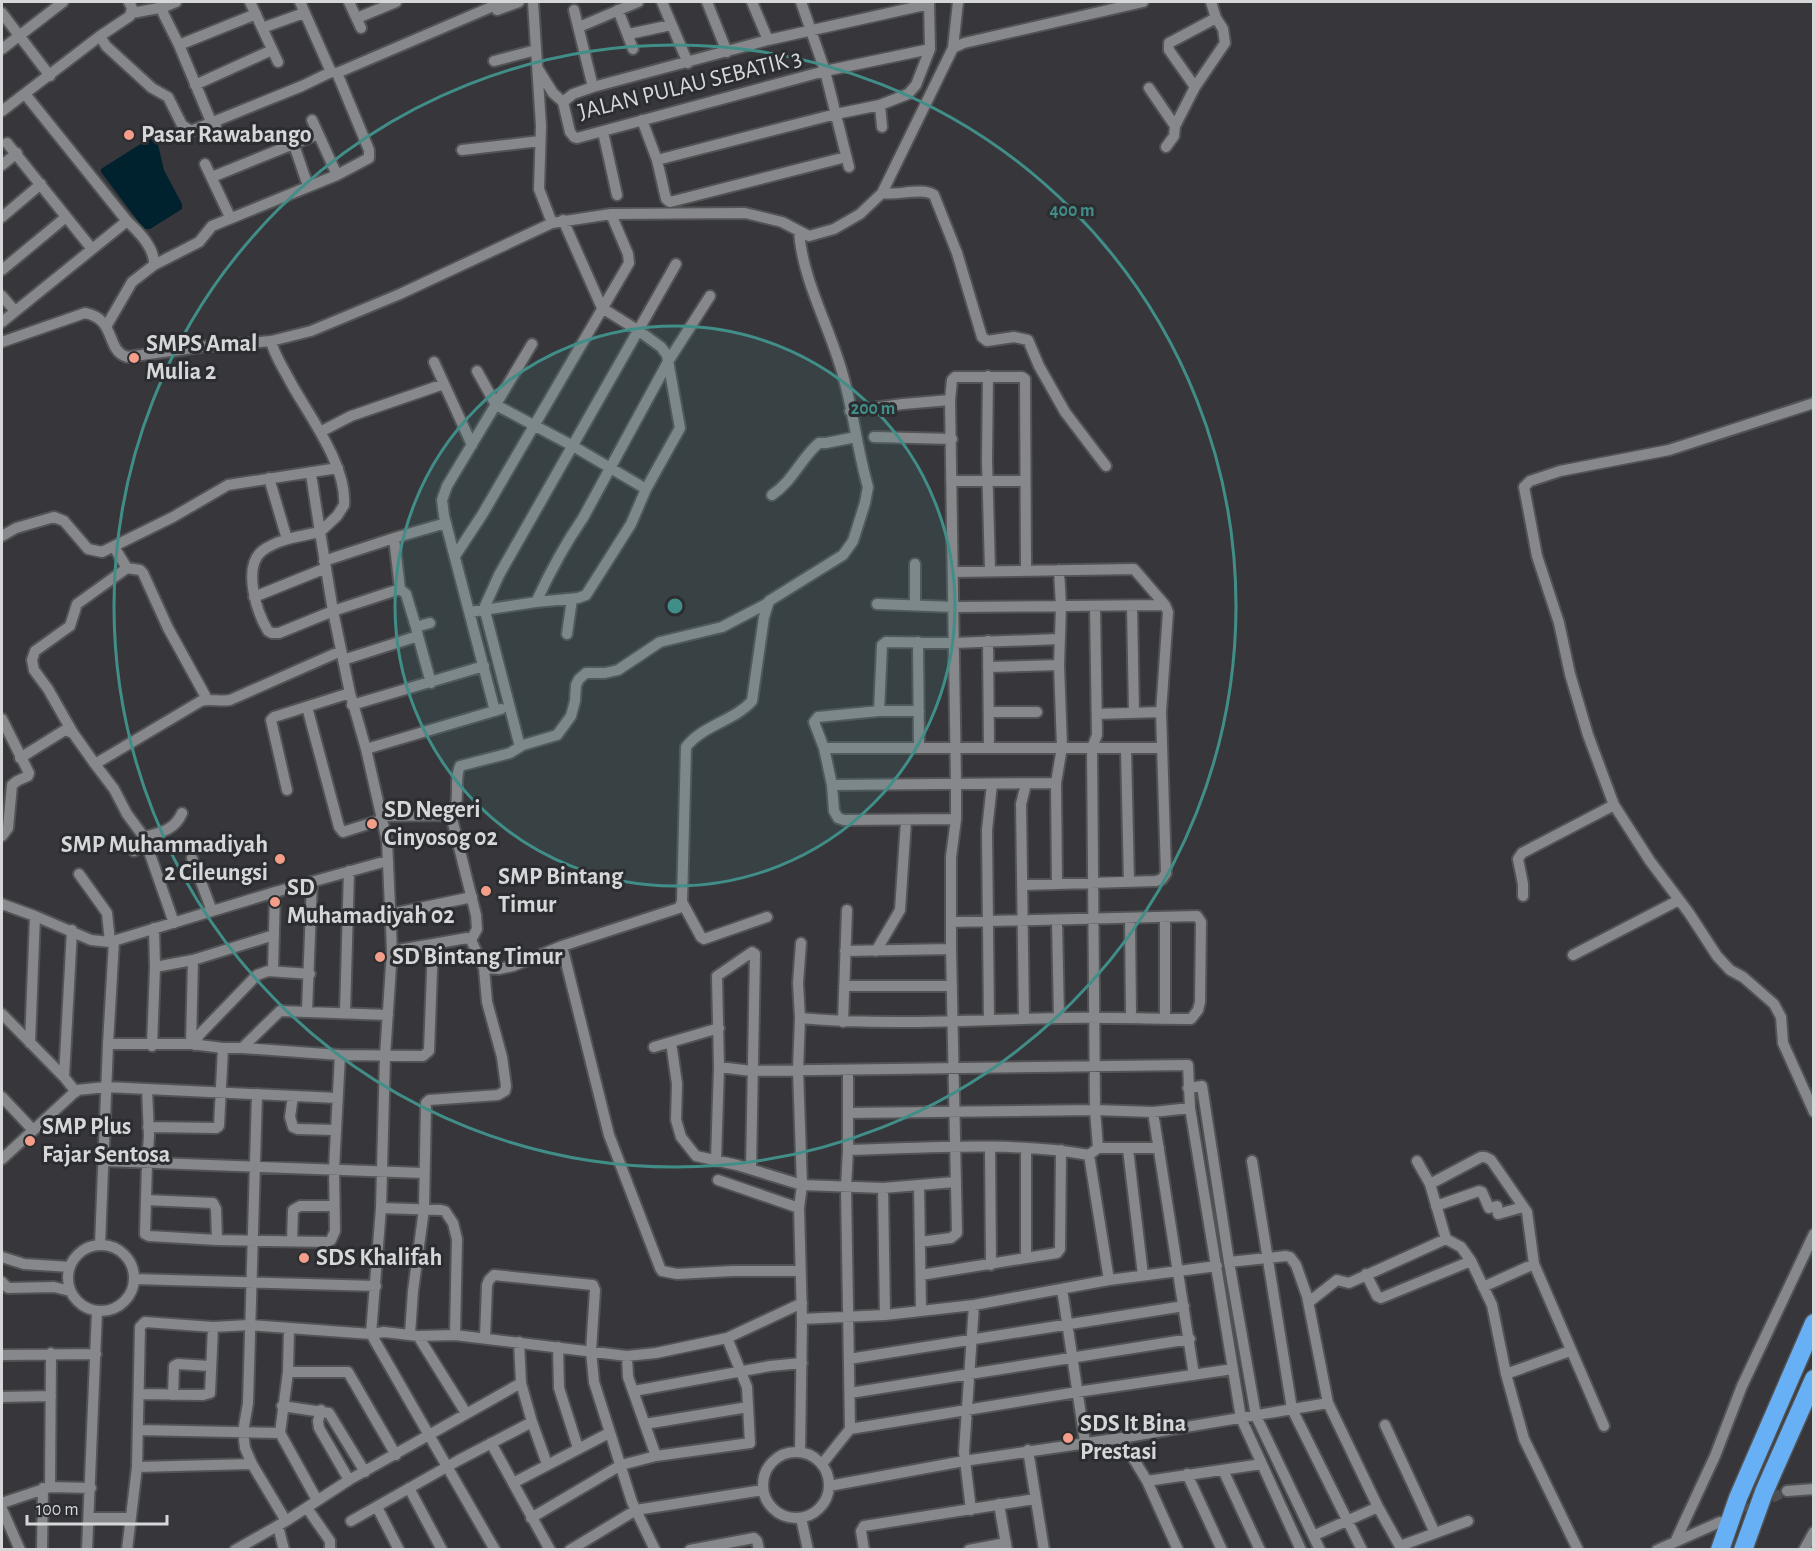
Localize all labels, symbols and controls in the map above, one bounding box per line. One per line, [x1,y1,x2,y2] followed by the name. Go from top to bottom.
[576,46,804,124] street label: JALAN PULAU SEBATIK 3
[141,123,312,147] place label: Pasar Rawabango
[122,128,136,142] marker: Pasar Rawabango
[1049,202,1095,220] text: 400 m
[146,332,257,384] place label: SMPS Amal Mulia 2
[127,351,141,365] marker: SMPS Amal Mulia 2
[851,400,895,418] text: 200 m
[665,596,685,616] centre of rings
[384,798,498,850] place label: SD Negeri Cinyosog 02
[365,817,379,831] marker: SD Negeri Cinyosog 02
[61,833,268,885] place label: SMP Muhammadiyah 2 Cileungsi
[273,852,287,866] marker: SMP Muhammadiyah 2 Cileungsi
[498,865,624,917] place label: SMP Bintang Timur
[287,876,454,928] place label: SD Muhamadiyah 02
[479,884,493,898] marker: SMP Bintang Timur
[268,895,282,909] marker: SD Muhamadiyah 02
[392,945,563,969] place label: SD Bintang Timur
[373,950,387,964] marker: SD Bintang Timur
[42,1115,170,1167] place label: SMP Plus Fajar Sentosa
[23,1134,37,1148] marker: SMP Plus Fajar Sentosa
[316,1246,442,1270] place label: SDS Khalifah
[297,1251,311,1265] marker: SDS Khalifah
[1080,1412,1186,1464] place label: SDS It Bina Prestasi
[1061,1431,1075,1445] marker: SDS It Bina Prestasi
[27,1488,166,1526] scale bar
[36,1501,79,1519] text: 100 m

